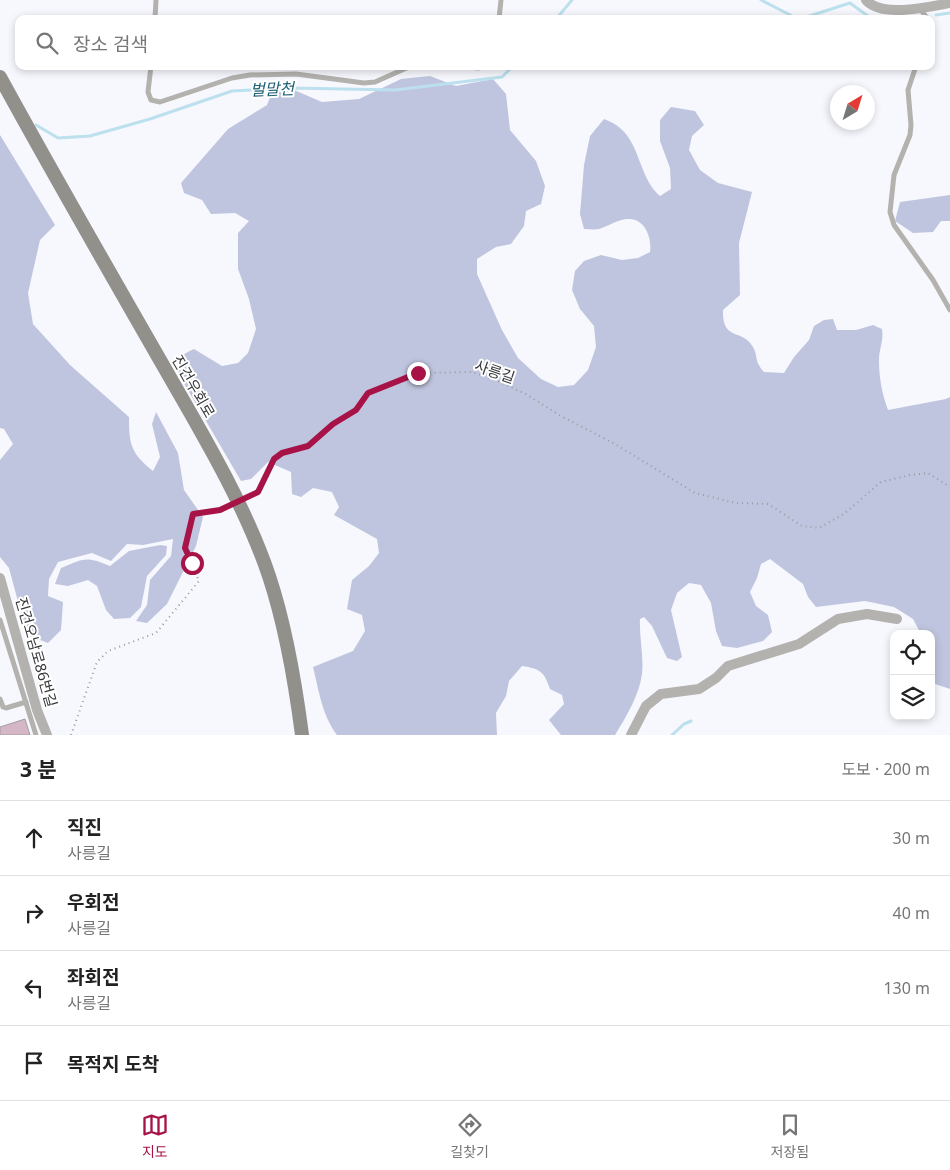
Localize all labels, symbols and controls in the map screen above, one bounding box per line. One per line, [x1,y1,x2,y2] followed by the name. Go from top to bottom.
[15,15,935,70] search box
[33,29,61,57] icon: search
[73,31,148,57] text: 장소 검색
[250,77,297,101] water label: 벌말천
[830,85,875,130] north arrow
[168,351,220,421] street label: 진건우회로
[472,355,518,387] street label: 사릉길
[407,362,430,385] route end
[181,552,204,575] route start
[12,595,62,709] street label: 진건오남로86번길
[890,630,935,720] map controls
[890,630,935,675] button: locate
[890,675,935,720] button: layers
[20,755,57,783] text: 3 분
[841,758,930,780] text: 도보 · 200 m
[67,814,102,840] text: 직진
[20,824,48,852] icon: ahead
[893,827,930,849] text: 30 m
[67,842,111,864] text: 사릉길
[67,889,119,915] text: 우회전
[20,899,48,927] icon: right
[893,902,930,924] text: 40 m
[67,917,111,939] text: 사릉길
[67,964,119,990] text: 좌회전
[20,974,48,1002] icon: left
[883,977,930,999] text: 130 m
[67,992,111,1014] text: 사릉길
[20,1049,48,1077] icon: arrive
[67,1051,159,1077] text: 목적지 도착
[141,1111,169,1161] tab: 지도
[450,1111,489,1161] tab: 길찾기
[771,1111,809,1161] tab: 저장됨

